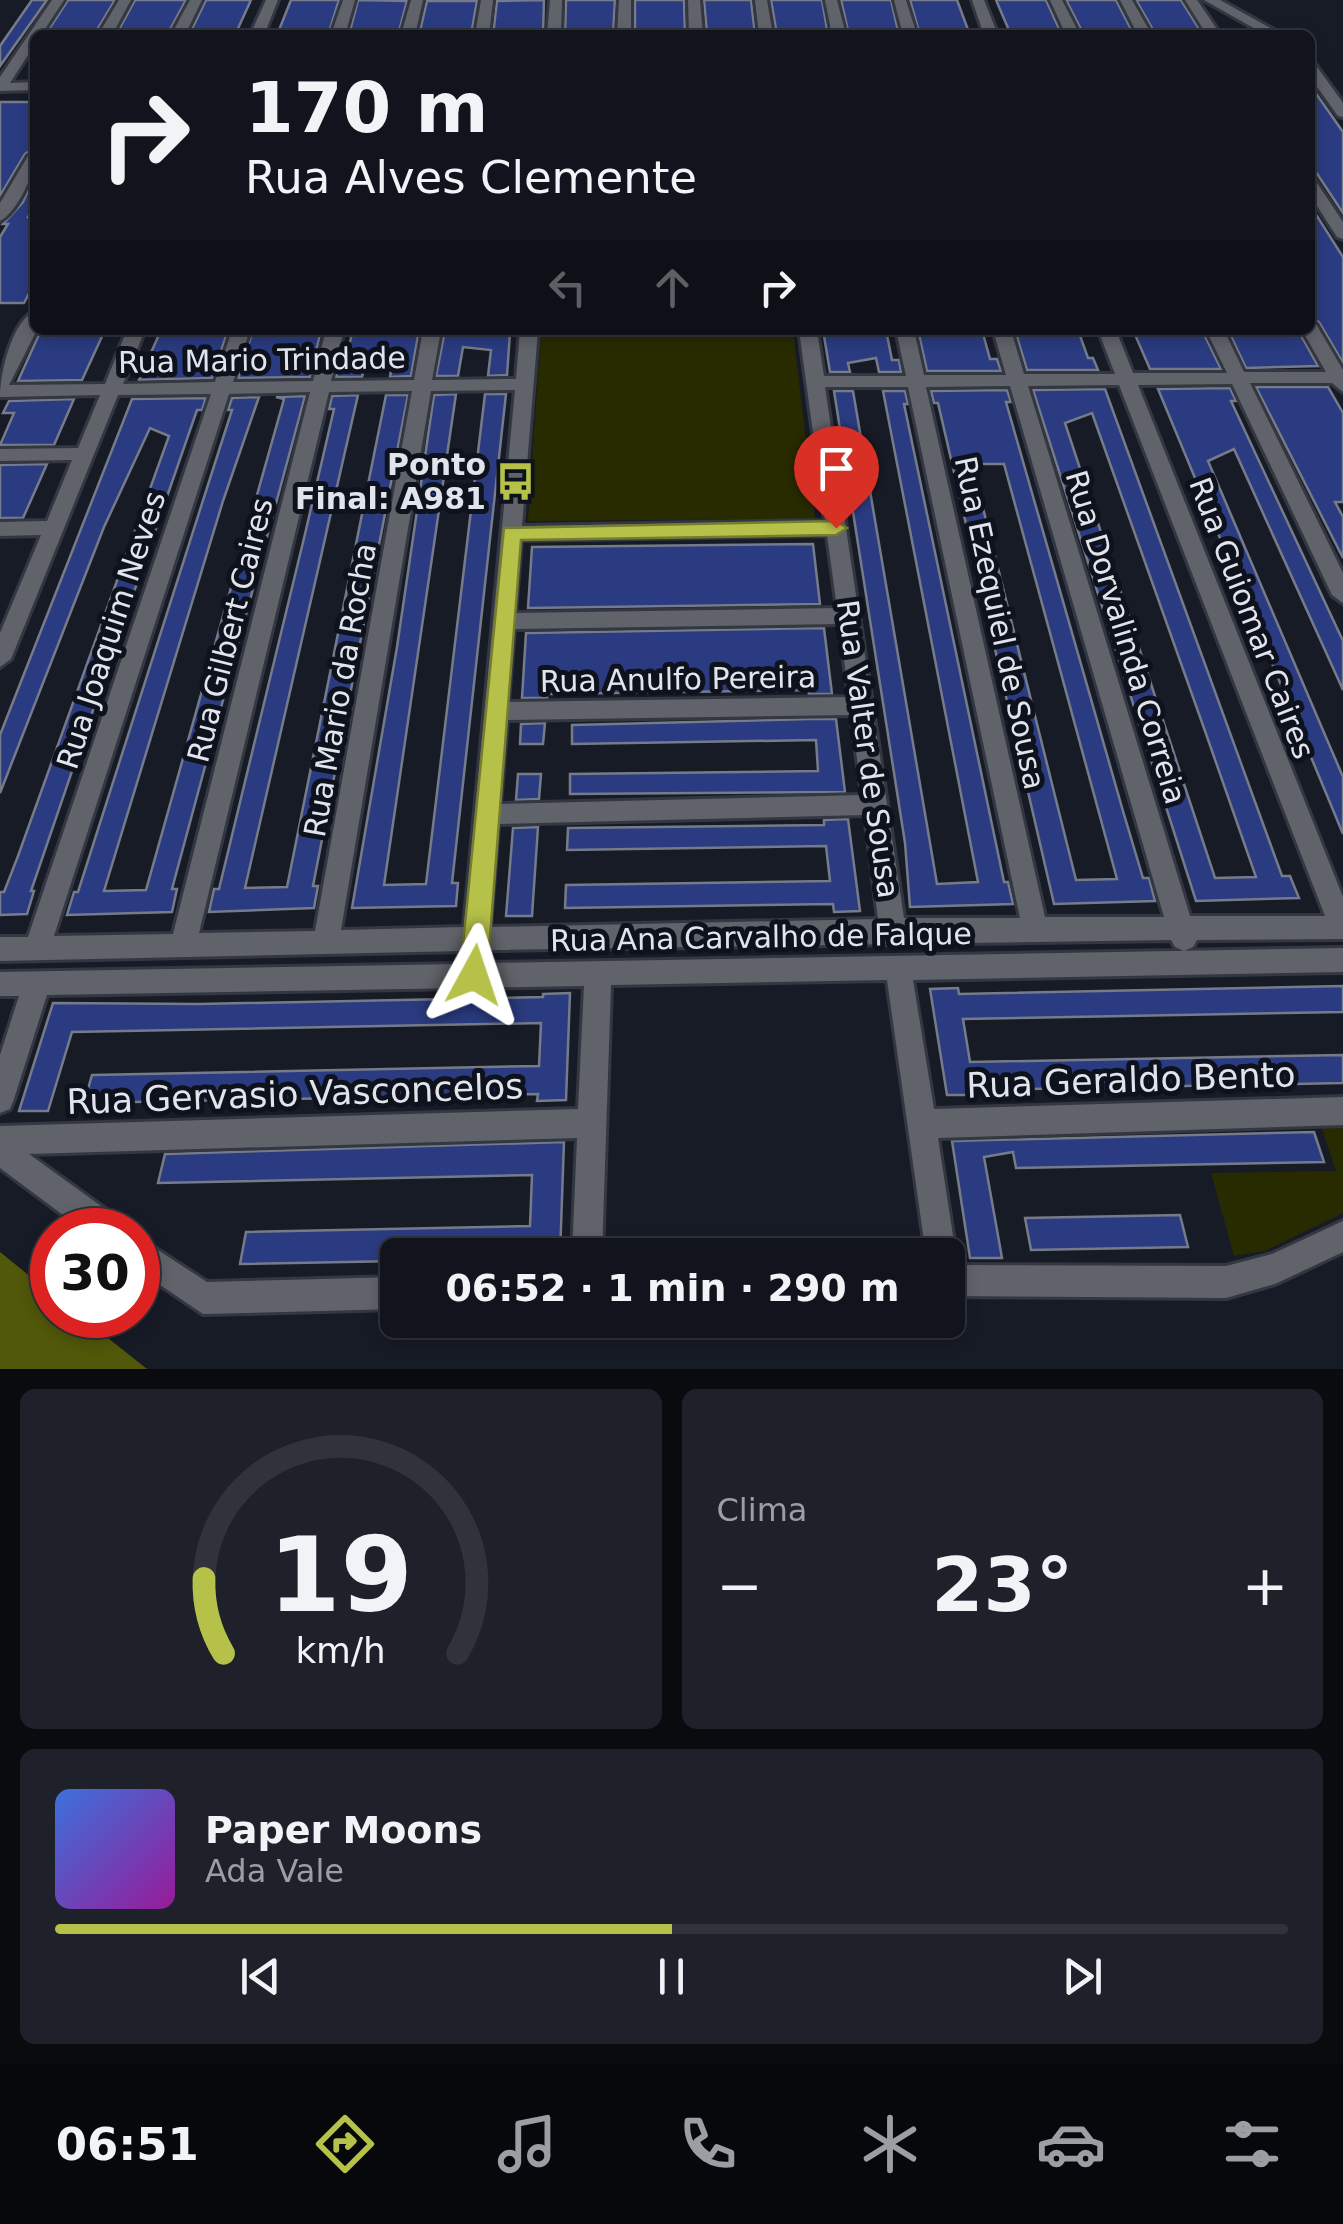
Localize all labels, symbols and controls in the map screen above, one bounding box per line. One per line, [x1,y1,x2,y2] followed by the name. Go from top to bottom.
[245,67,488,149] text: 170 m
[80,70,210,200] icon: right
[245,151,697,204] text: Rua Alves Clemente
[540,260,595,315] icon: left
[645,260,700,315] icon: ahead
[750,260,805,315] icon: right
[118,340,406,380] street label: Rua Mario Trindade
[794,426,879,529] pin
[809,441,864,496] icon: arrive
[295,447,486,516] place label: Ponto Final: A981
[948,453,1052,793] street label: Rua Ezequiel de Sousa
[495,460,537,502] bus stop icon: Ponto Final: A981
[1059,466,1193,808] street label: Rua Dorvalinda Correia
[1182,472,1322,764] street label: Rua Guiomar Caires
[50,487,172,773] street label: Rua Joaquim Neves
[180,494,280,766] street label: Rua Gilbert Caires
[297,540,383,840] street label: Rua Mario da Rocha
[830,598,906,900] street label: Rua Valter de Sousa
[539,659,817,699] street label: Rua Anulfo Pereira
[550,916,972,958] street label: Rua Ana Carvalho de Falque
[422,923,526,1027] position arrow
[966,1054,1296,1106] street label: Rua Geraldo Bento
[66,1066,524,1122] street label: Rua Gervasio Vasconcelos
[30,1208,160,1338] speed limit sign: 30
[445,1266,900,1310] text: 06:52 · 1 min · 290 m
[717,1491,807,1529] text: Clima
[268,1514,413,1636] text: 19
[931,1541,1073,1629] text: 23°
[717,1554,763,1618] text: −
[1242,1554,1288,1618] text: +
[296,1630,386,1671] text: km/h
[205,1808,482,1852] text: Paper Moons
[205,1852,344,1890] text: Ada Vale
[233,1949,288,2004] icon: previous
[644,1949,699,2004] icon: pause
[1055,1949,1110,2004] icon: next
[310,2109,380,2179] icon: directions
[492,2109,562,2179] icon: music
[673,2109,743,2179] icon: phone
[855,2109,925,2179] icon: climate
[1036,2109,1106,2179] icon: car
[1217,2109,1287,2179] icon: filters
[56,2118,199,2171] text: 06:51

